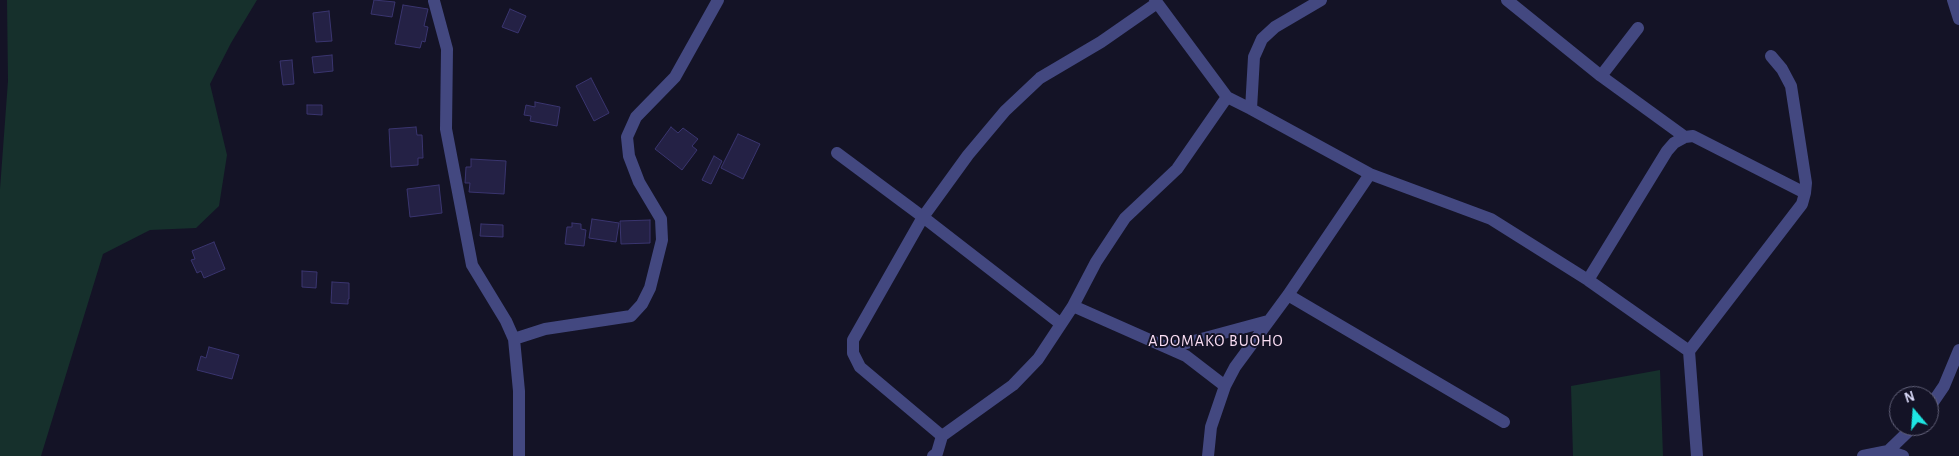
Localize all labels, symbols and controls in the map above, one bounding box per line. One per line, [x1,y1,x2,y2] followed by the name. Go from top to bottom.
[1147,331,1285,351] district label: ADOMAKO BUOHO
[1889,386,1939,436] north arrow
[1903,390,1916,406] text: N

